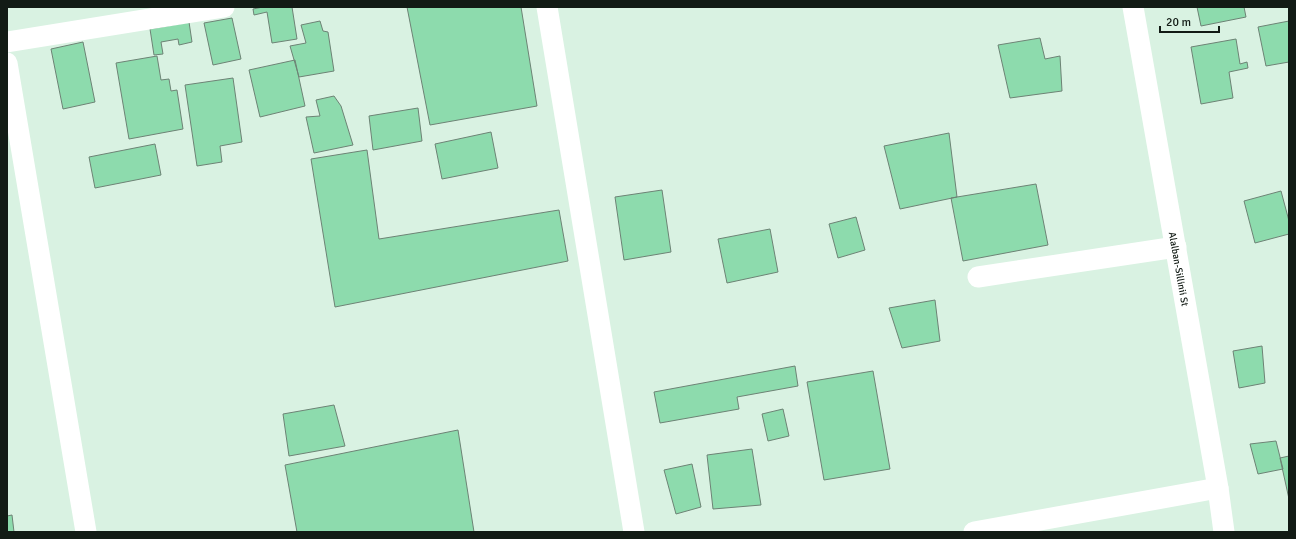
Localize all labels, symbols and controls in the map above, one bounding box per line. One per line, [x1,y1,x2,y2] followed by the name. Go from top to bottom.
[1160,8,1219,34] scale bar
[1166,15,1191,30] text: 20 m
[1166,231,1191,308] street label: Alalban-Sillinii St

